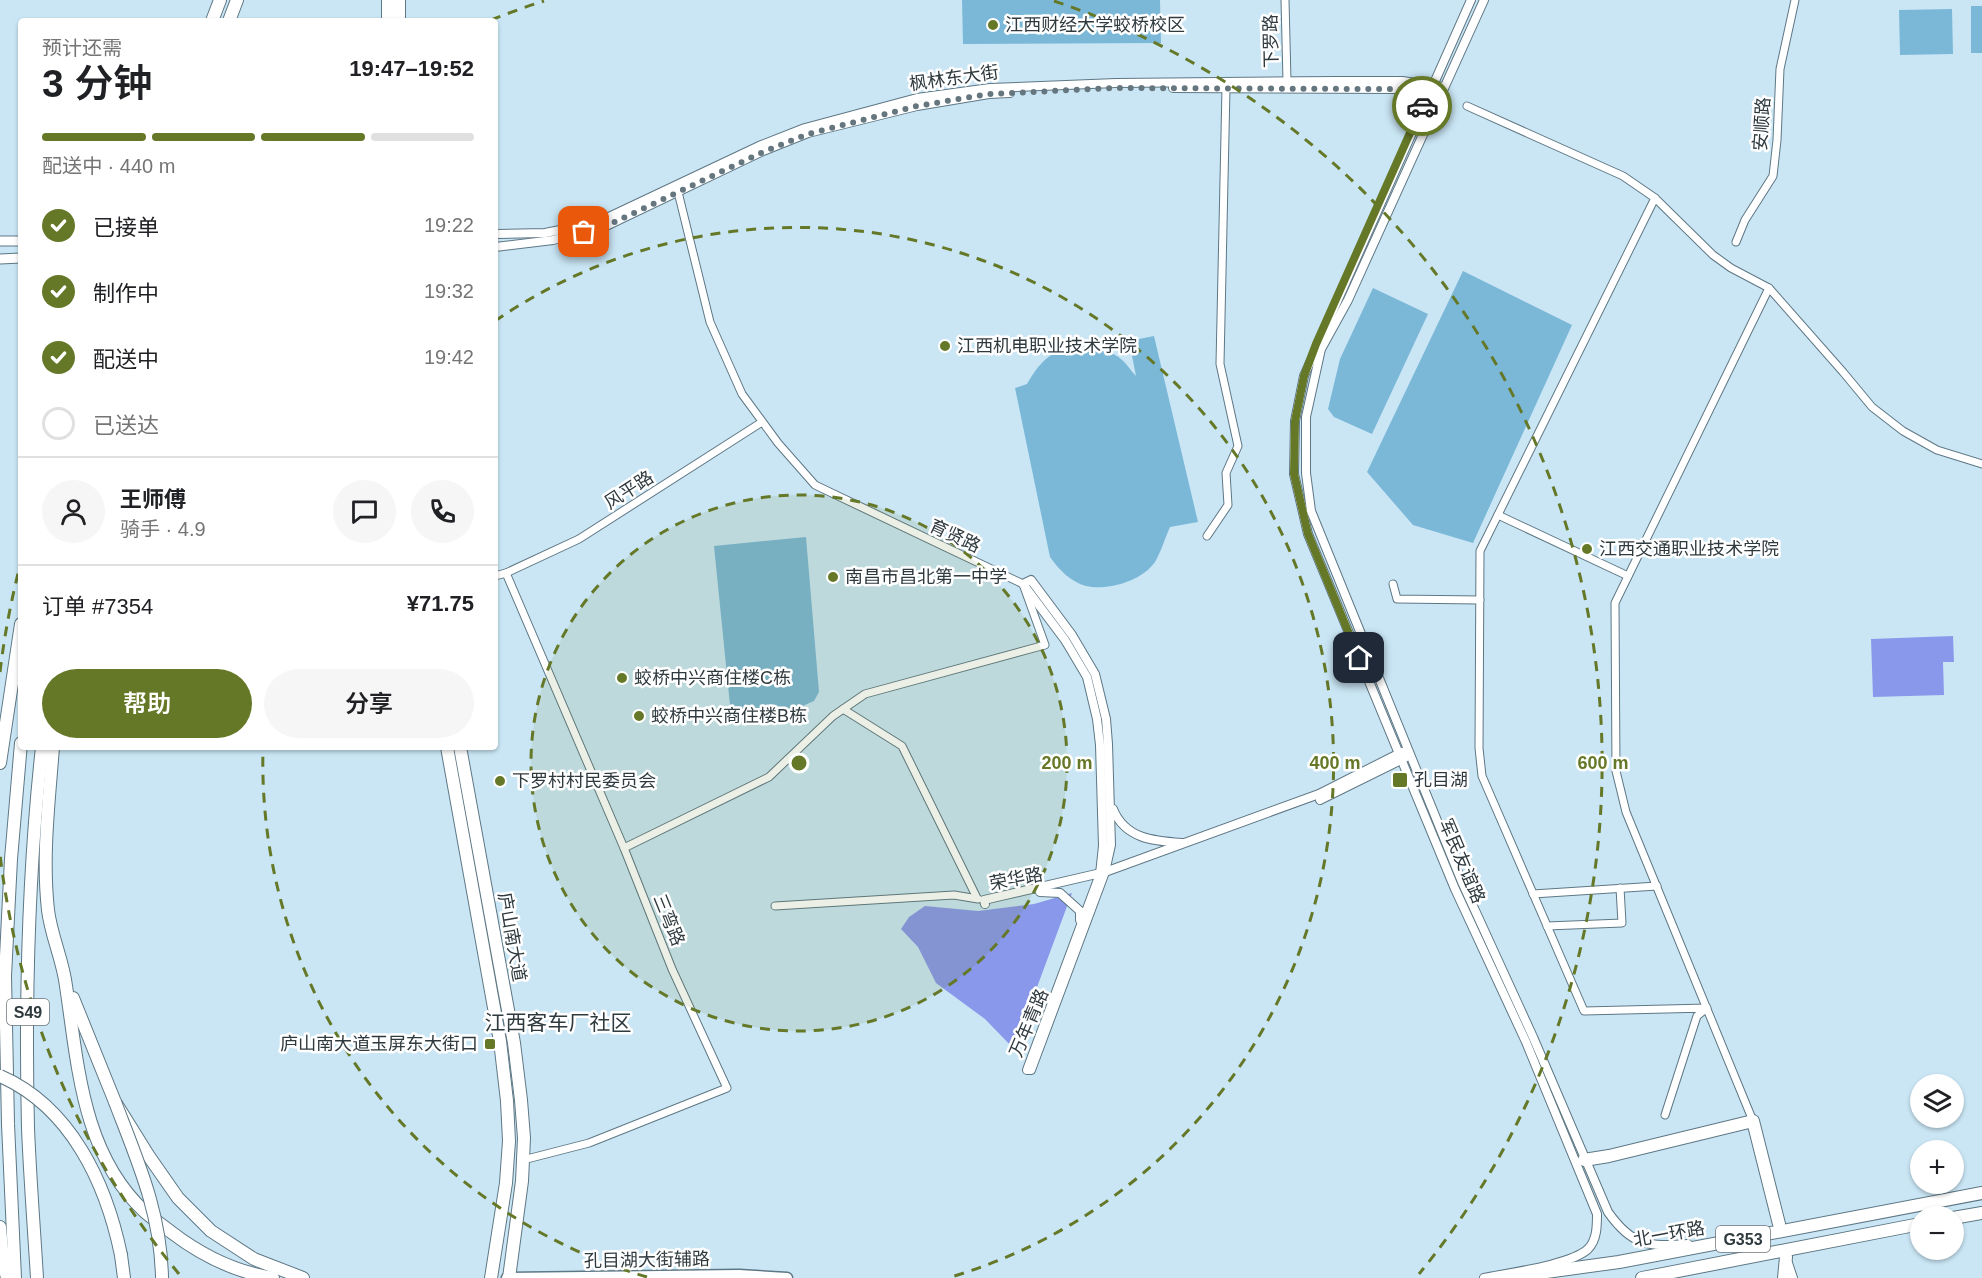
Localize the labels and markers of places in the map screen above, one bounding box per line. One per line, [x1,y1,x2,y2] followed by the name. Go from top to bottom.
[1005,15,1185,35] place label: 江西财经大学蛟桥校区
[986,18,1000,32] marker: 江西财经大学蛟桥校区
[558,206,609,257] pin
[957,336,1137,356] place label: 江西机电职业技术学院
[938,339,952,353] marker: 江西机电职业技术学院
[1599,539,1779,559] place label: 江西交通职业技术学院
[1580,542,1594,556] marker: 江西交通职业技术学院
[845,567,1007,587] place label: 南昌市昌北第一中学
[826,570,840,584] marker: 南昌市昌北第一中学
[1333,632,1384,683] pin
[634,668,791,688] place label: 蛟桥中兴商住楼C栋
[615,671,629,685] marker: 蛟桥中兴商住楼C栋
[651,706,807,726] place label: 蛟桥中兴商住楼B栋
[632,709,646,723] marker: 蛟桥中兴商住楼B栋
[789,753,809,773] centre of rings
[1414,770,1468,790] place label: 孔目湖
[512,771,656,791] place label: 下罗村村民委员会
[1391,771,1409,789] marker: 孔目湖
[493,774,507,788] marker: 下罗村村民委员会
[280,1034,478,1054] place label: 庐山南大道玉屏东大街口
[483,1037,497,1051] marker: 庐山南大道玉屏东大街口

